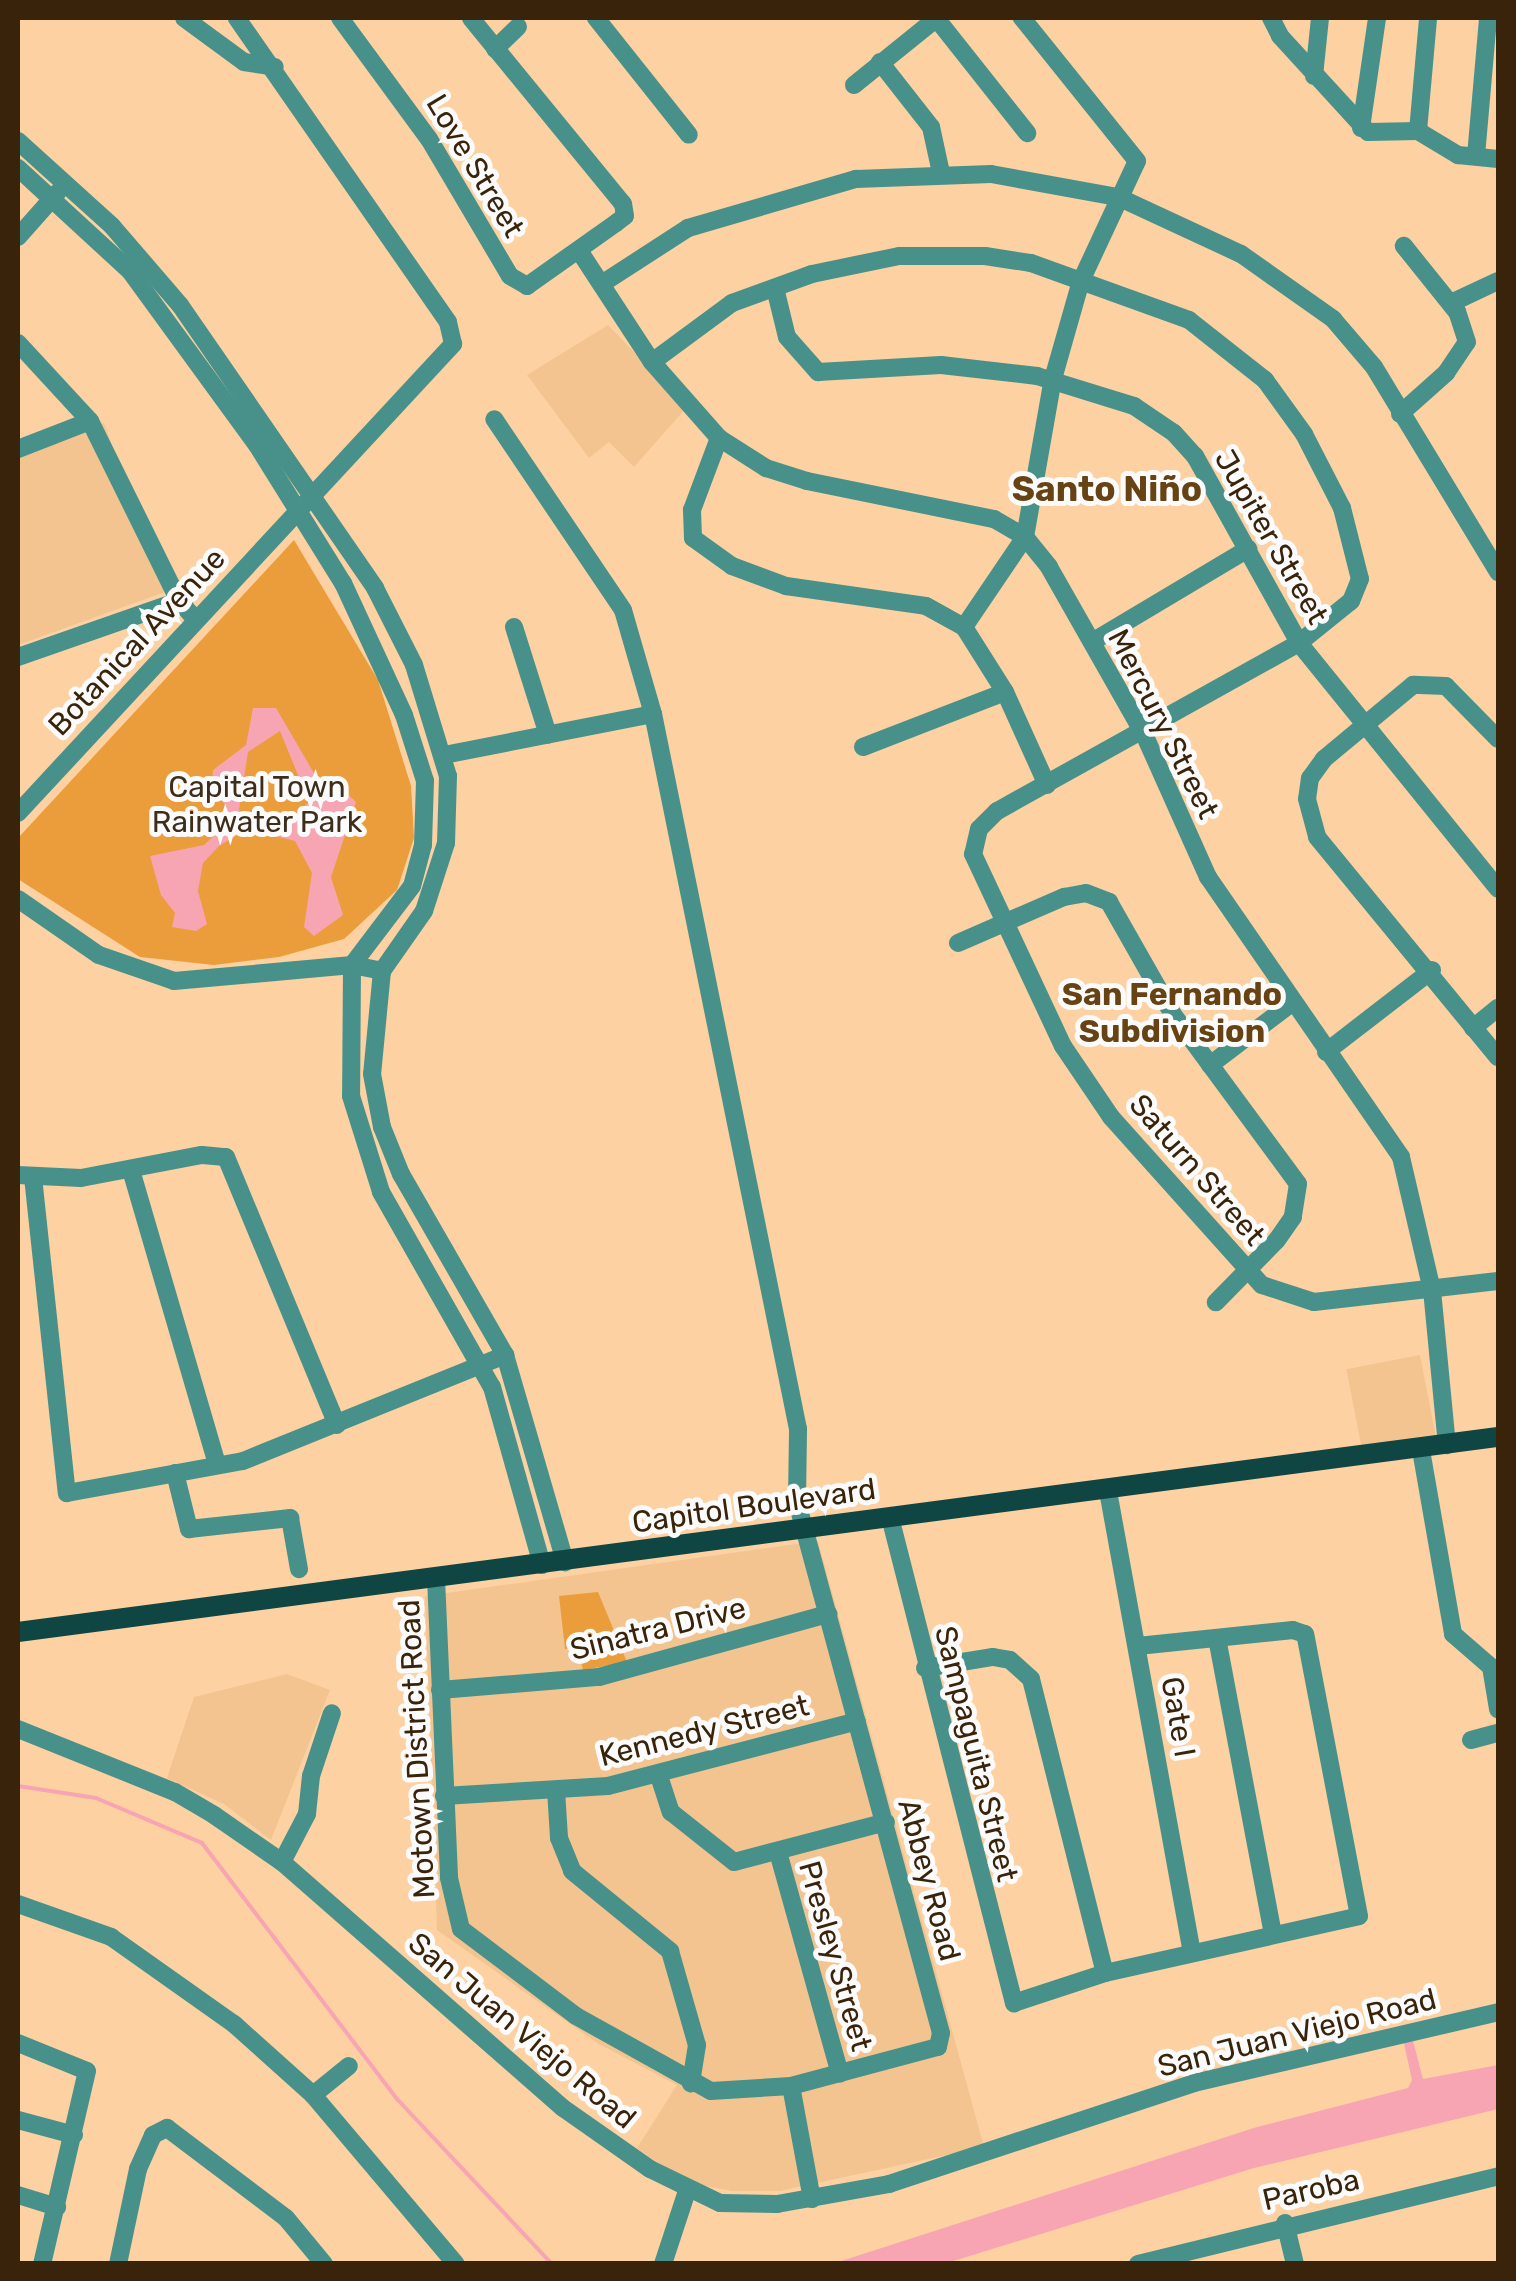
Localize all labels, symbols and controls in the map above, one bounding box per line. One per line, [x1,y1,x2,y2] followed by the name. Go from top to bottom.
[418,88,532,244] street label: Love Street
[1206,443,1336,631] street label: Jupiter Street
[1012,468,1202,510] district label: Santo Niño
[41,541,233,743] street label: Botanical Avenue
[1100,623,1226,825] street label: Mercury Street
[151,769,363,840] park label: Capital Town Rainwater Park
[1062,976,1282,1051] district label: San Fernando Subdivision
[1122,1087,1272,1253] street label: Saturn Street
[630,1471,878,1541] street label: Capitol Boulevard
[567,1590,749,1668] street label: Sinatra Drive
[391,1599,443,1899] street label: Motown District Road
[927,1623,1025,1885] street label: Sampaguita Street
[1153,1674,1203,1760] street label: Gate I
[595,1687,813,1775] street label: Kennedy Street
[890,1795,968,1965] street label: Abbey Road
[791,1857,879,2055] street label: Presley Street
[401,1925,643,2137] street label: San Juan Viejo Road
[1154,1981,1440,2085] street label: San Juan Viejo Road
[1259,2161,1363,2219] street label: Paroba

